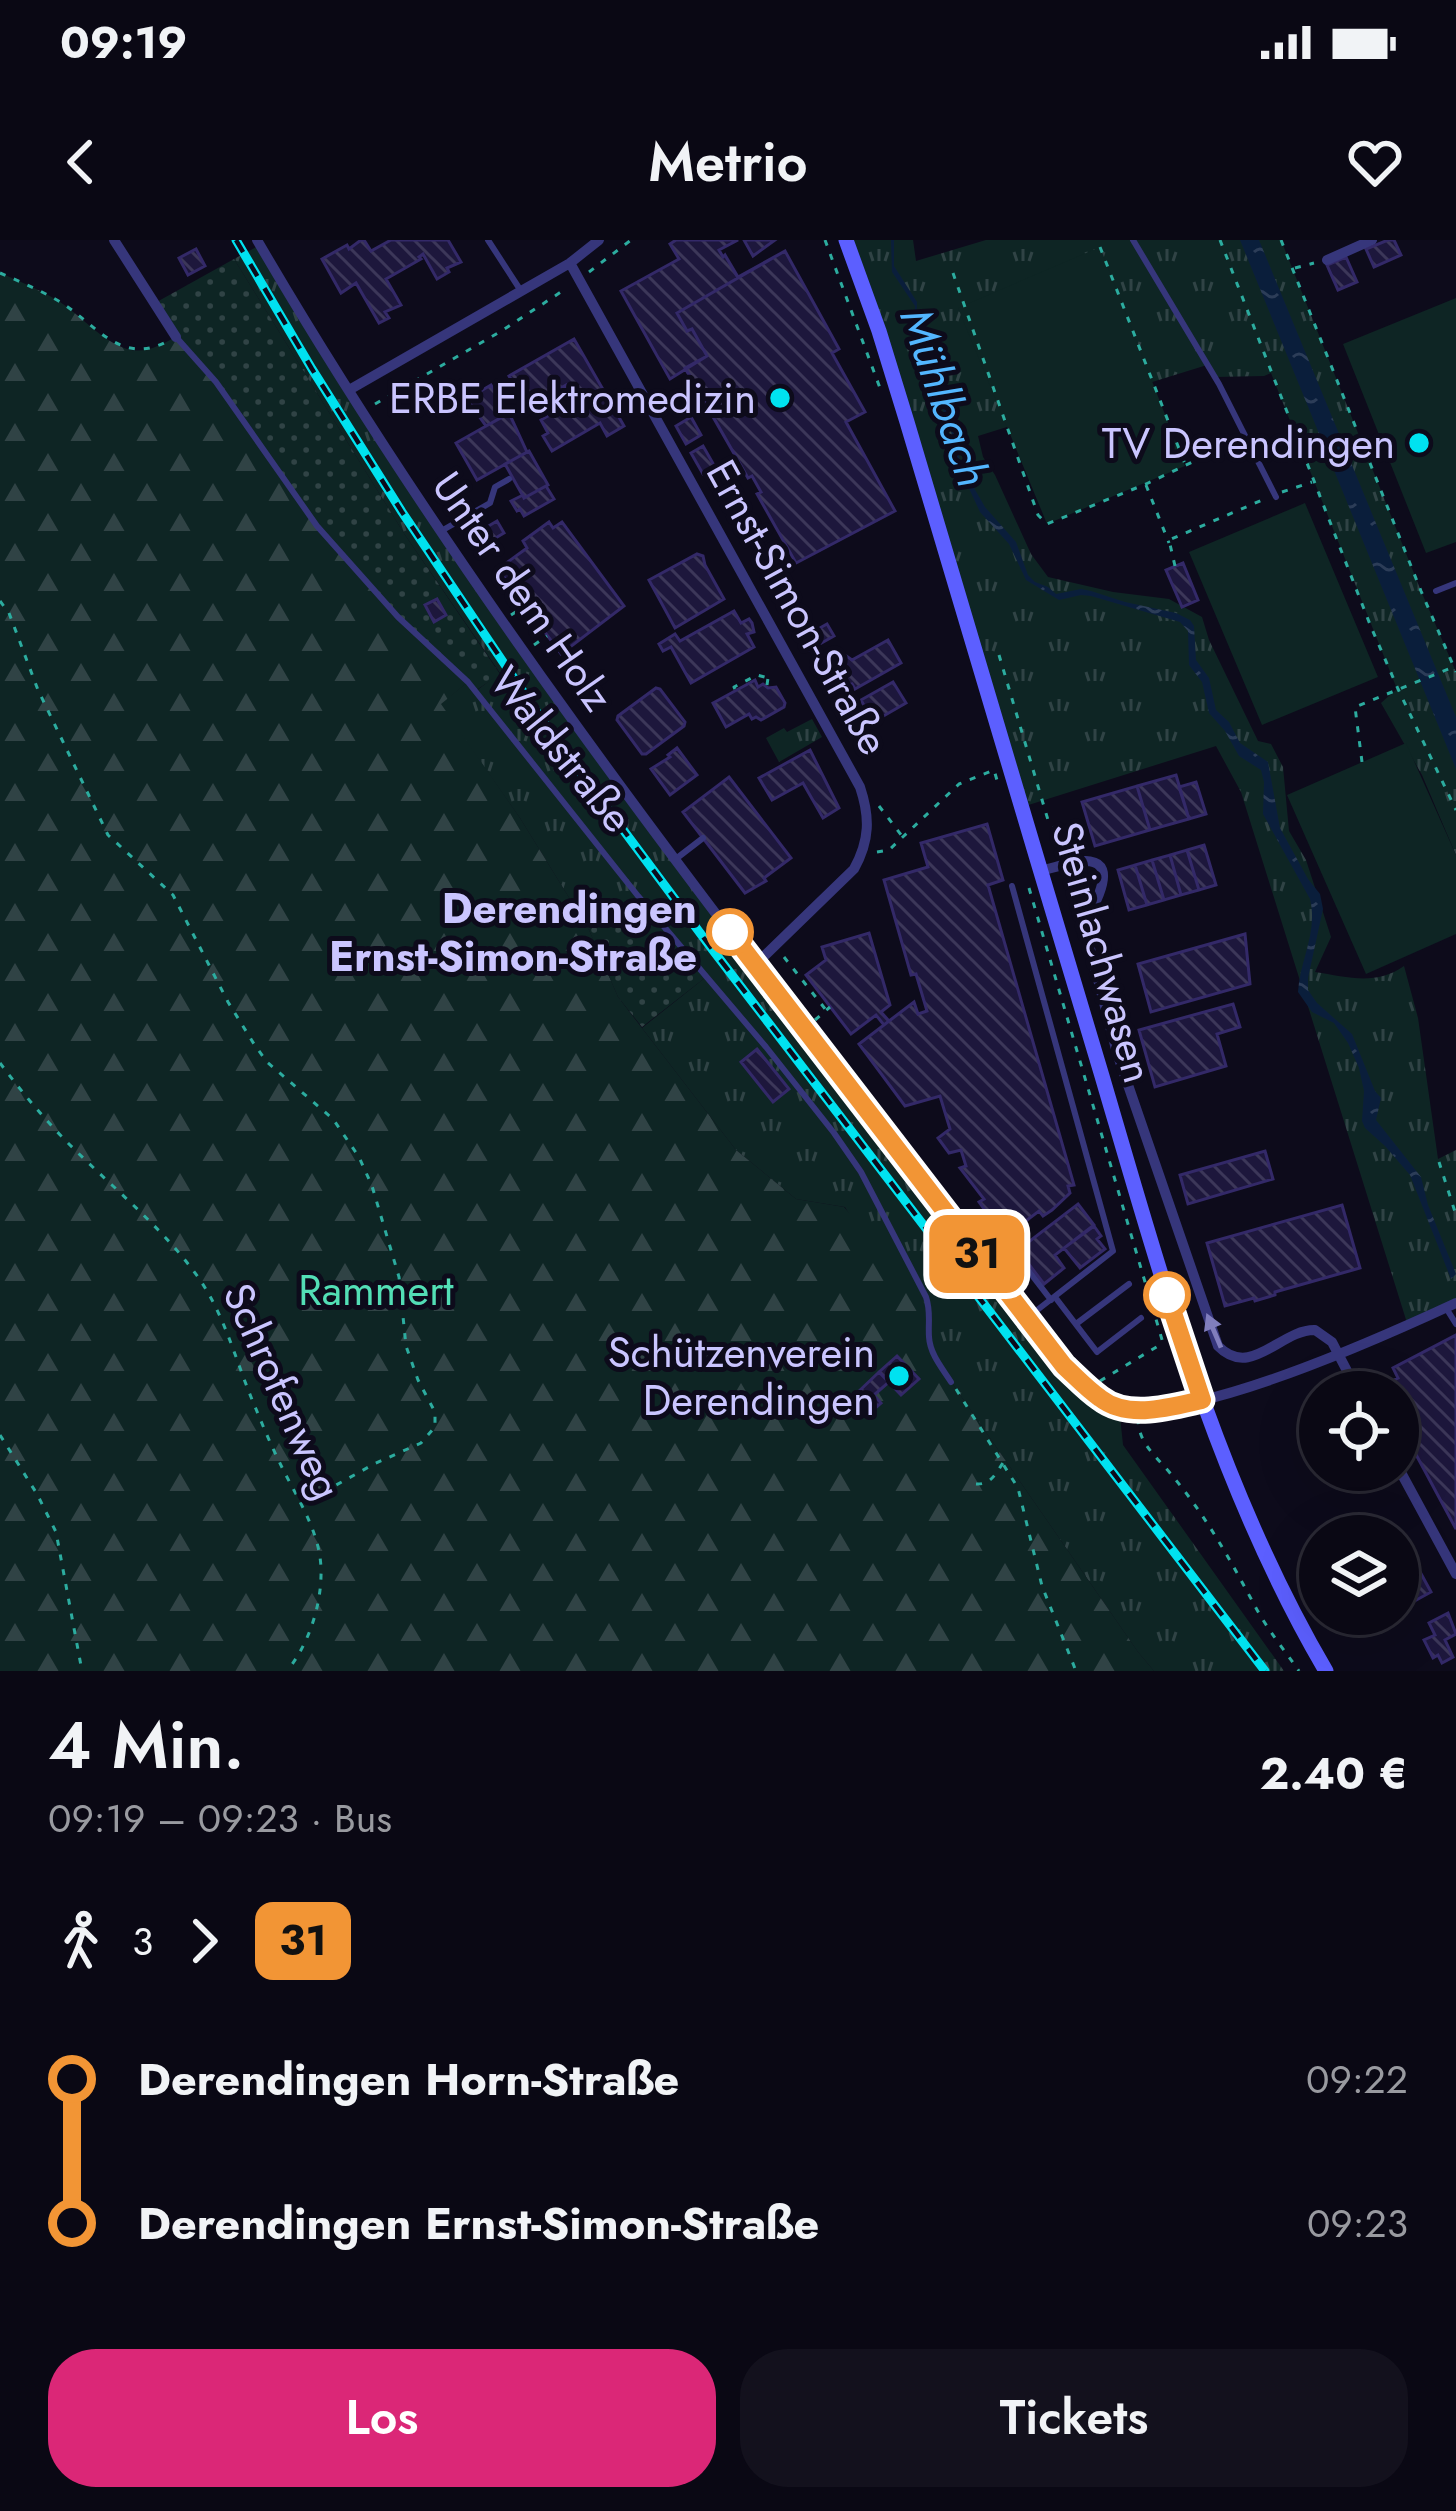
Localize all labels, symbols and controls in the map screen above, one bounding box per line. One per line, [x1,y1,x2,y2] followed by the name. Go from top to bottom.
[60,10,187,75] text: 09:19
[648,123,808,201] text: Metrio
[48,129,114,195] icon: back
[1342,129,1408,195] icon: heart
[884,299,1005,495] water label: Mühlbach
[389,368,756,429] place label: ERBE Elektromedizin
[767,385,793,411] marker: ERBE Elektromedizin
[1102,413,1395,474] place label: TV Derendingen
[1406,430,1432,456] marker: TV Derendingen
[691,449,904,766] street label: Ernst-Simon-Straße
[417,459,628,723] street label: Unter dem Holz
[476,653,648,846] street label: Waldstraße
[1036,815,1169,1090] street label: Steinlachwasen
[329,878,697,987] place label: Derendingen Ernst-Simon-Straße
[708,910,752,954] marker: Derendingen Ernst-Simon-Straße
[923,1215,1031,1293] line badge: 31
[953,1223,1001,1284] text: 31
[298,1260,454,1321] park label: Rammert
[208,1273,357,1509] street label: Schrofenweg
[1145,1273,1189,1317] unlabelled marker
[1204,1313,1223,1349] one-way arrow
[608,1322,875,1431] place label: Schützenverein Derendingen
[886,1363,912,1389] marker: Schützenverein Derendingen
[1299,1371,1419,1635] map controls
[1299,1371,1419,1491] button: locate
[1299,1515,1419,1635] button: layers
[48,1697,244,1793] text: 4 Min.
[1260,1741,1408,1806] text: 2.40 €
[48,1790,392,1847] text: 09:19 – 09:23 · Bus
[48,1908,114,1974] icon: walk
[171,1908,237,1974] icon: forward
[279,1910,327,1971] text: 31
[132,1913,153,1970] text: 3
[138,2047,679,2112] text: Derendingen Horn-Straße
[1306,2051,1408,2108] text: 09:22
[138,2191,819,2256] text: Derendingen Ernst-Simon-Straße
[1307,2195,1408,2252] text: 09:23
[48,2349,716,2487] button: Los
[740,2349,1408,2487] button: Tickets

